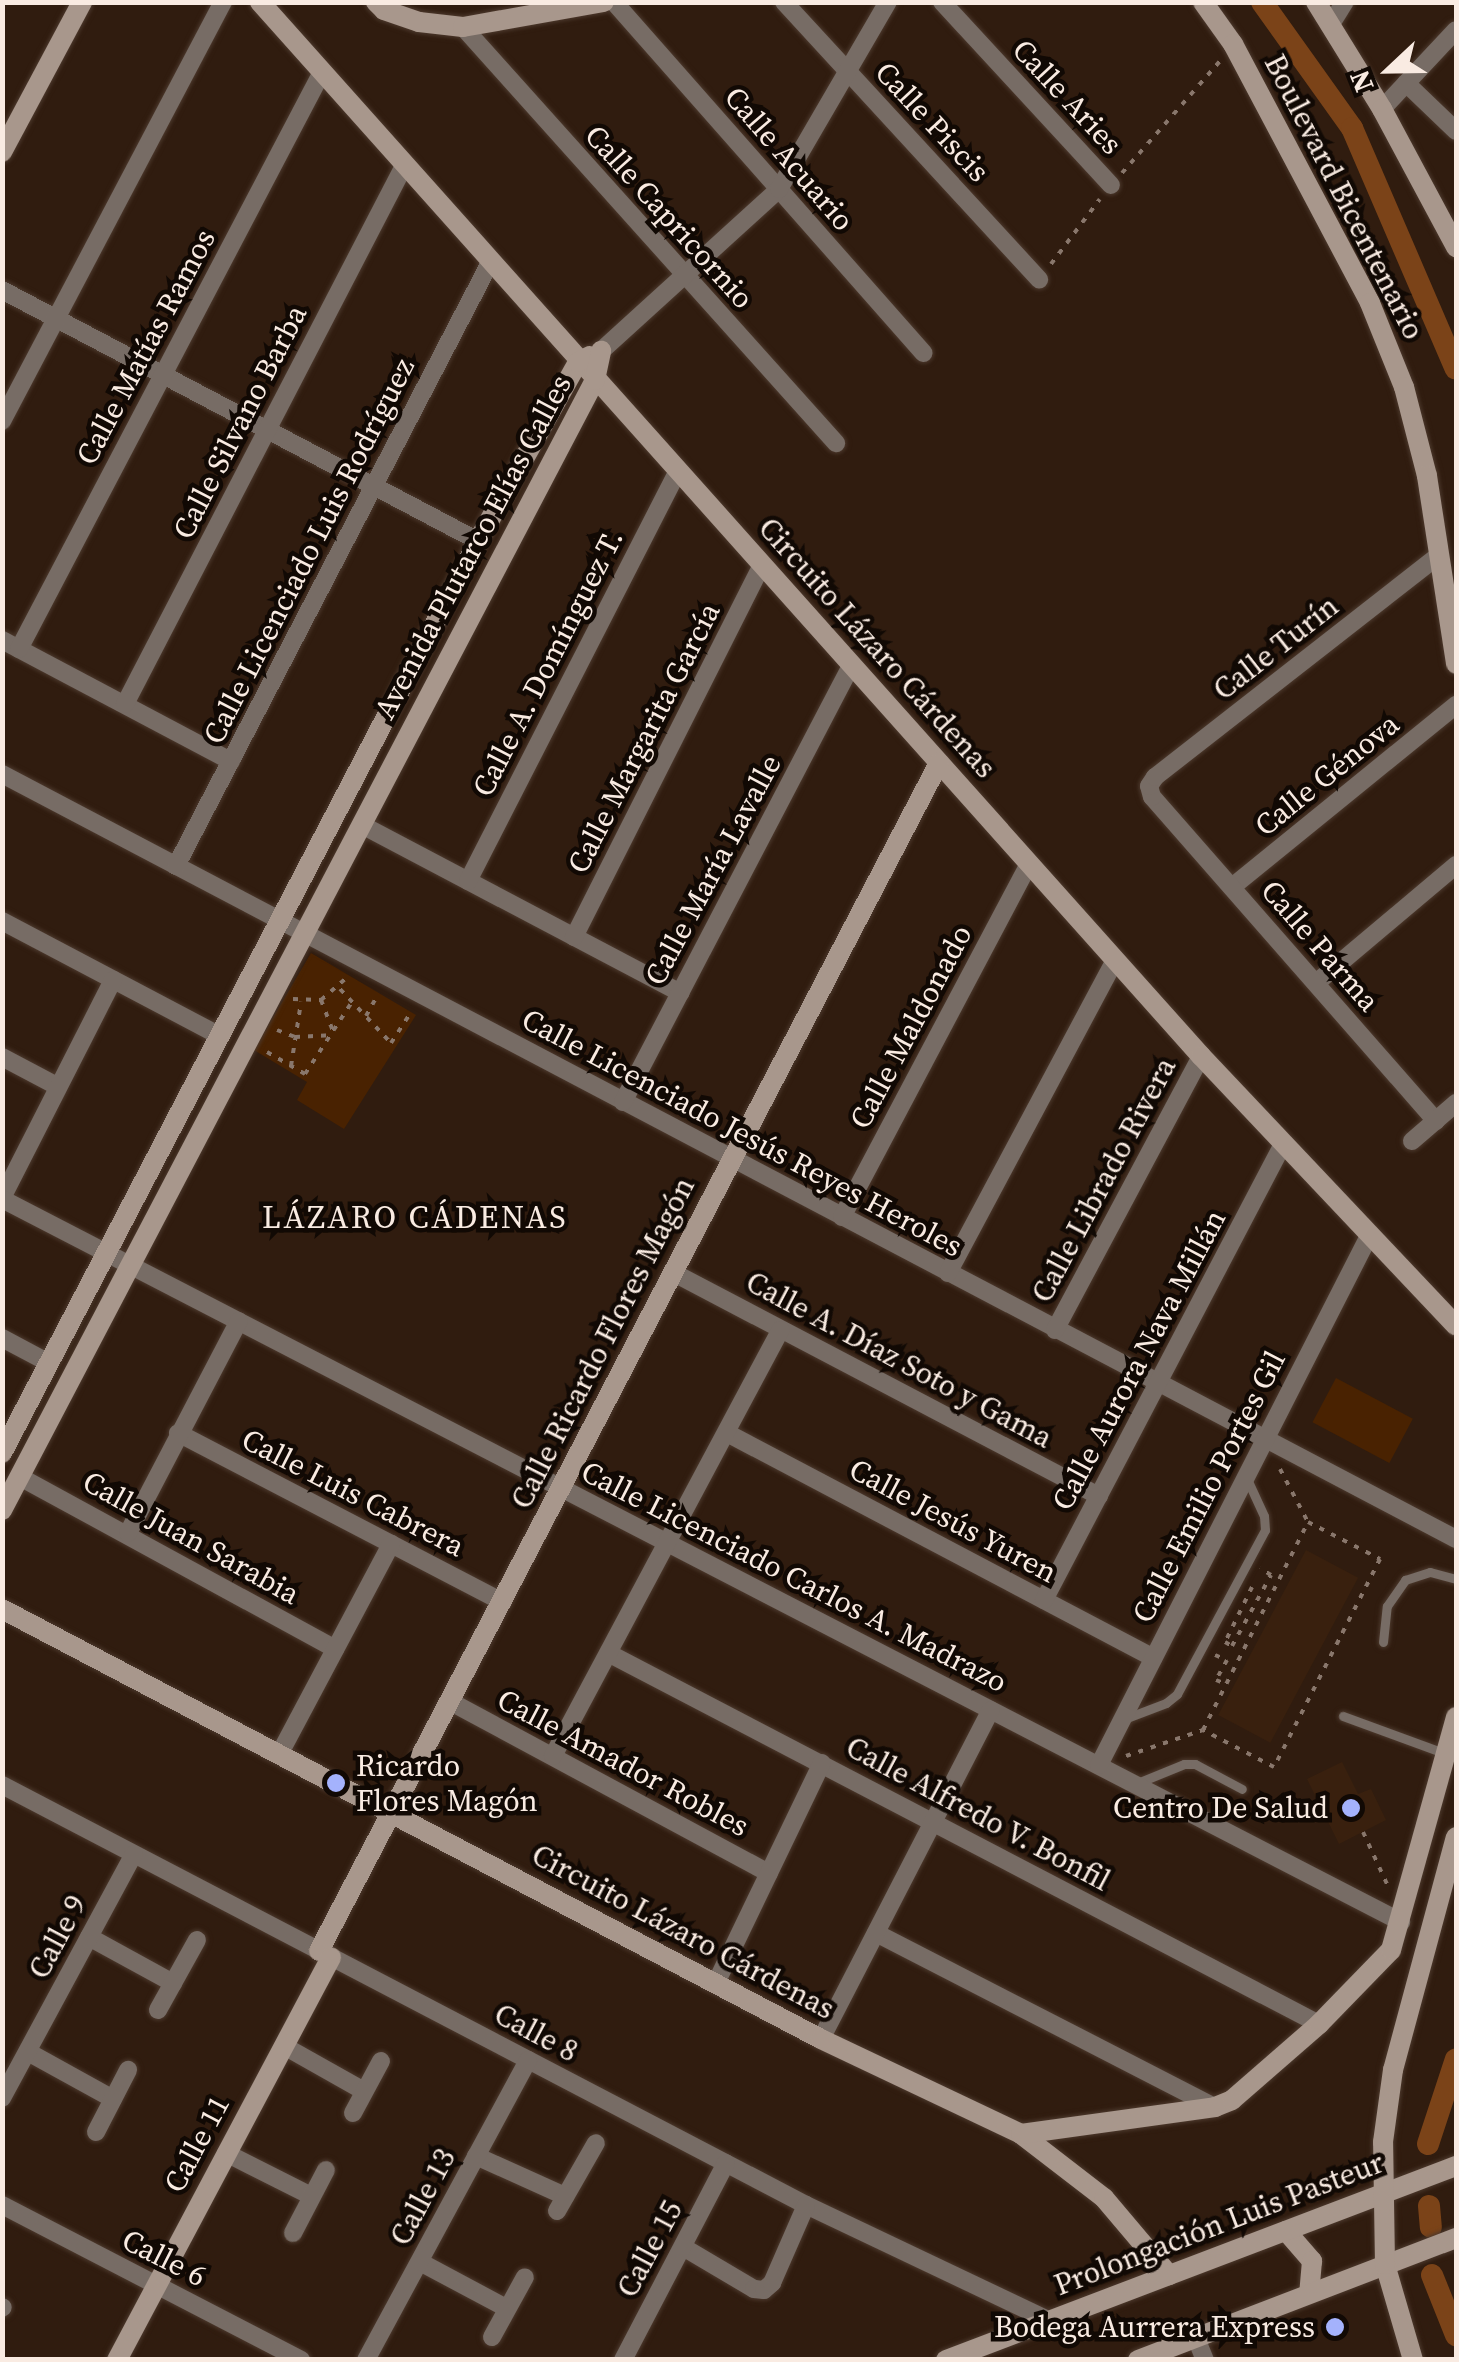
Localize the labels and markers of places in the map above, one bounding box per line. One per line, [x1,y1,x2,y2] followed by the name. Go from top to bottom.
[356,1748,538,1818] place label: Ricardo Flores Magón
[325,1772,347,1794] marker: Ricardo Flores Magón
[1113,1790,1328,1826] place label: Centro De Salud
[1338,1795,1364,1821] marker: Centro De Salud
[994,2309,1315,2345] place label: Bodega Aurrera Express
[1324,2316,1346,2338] marker: Bodega Aurrera Express

